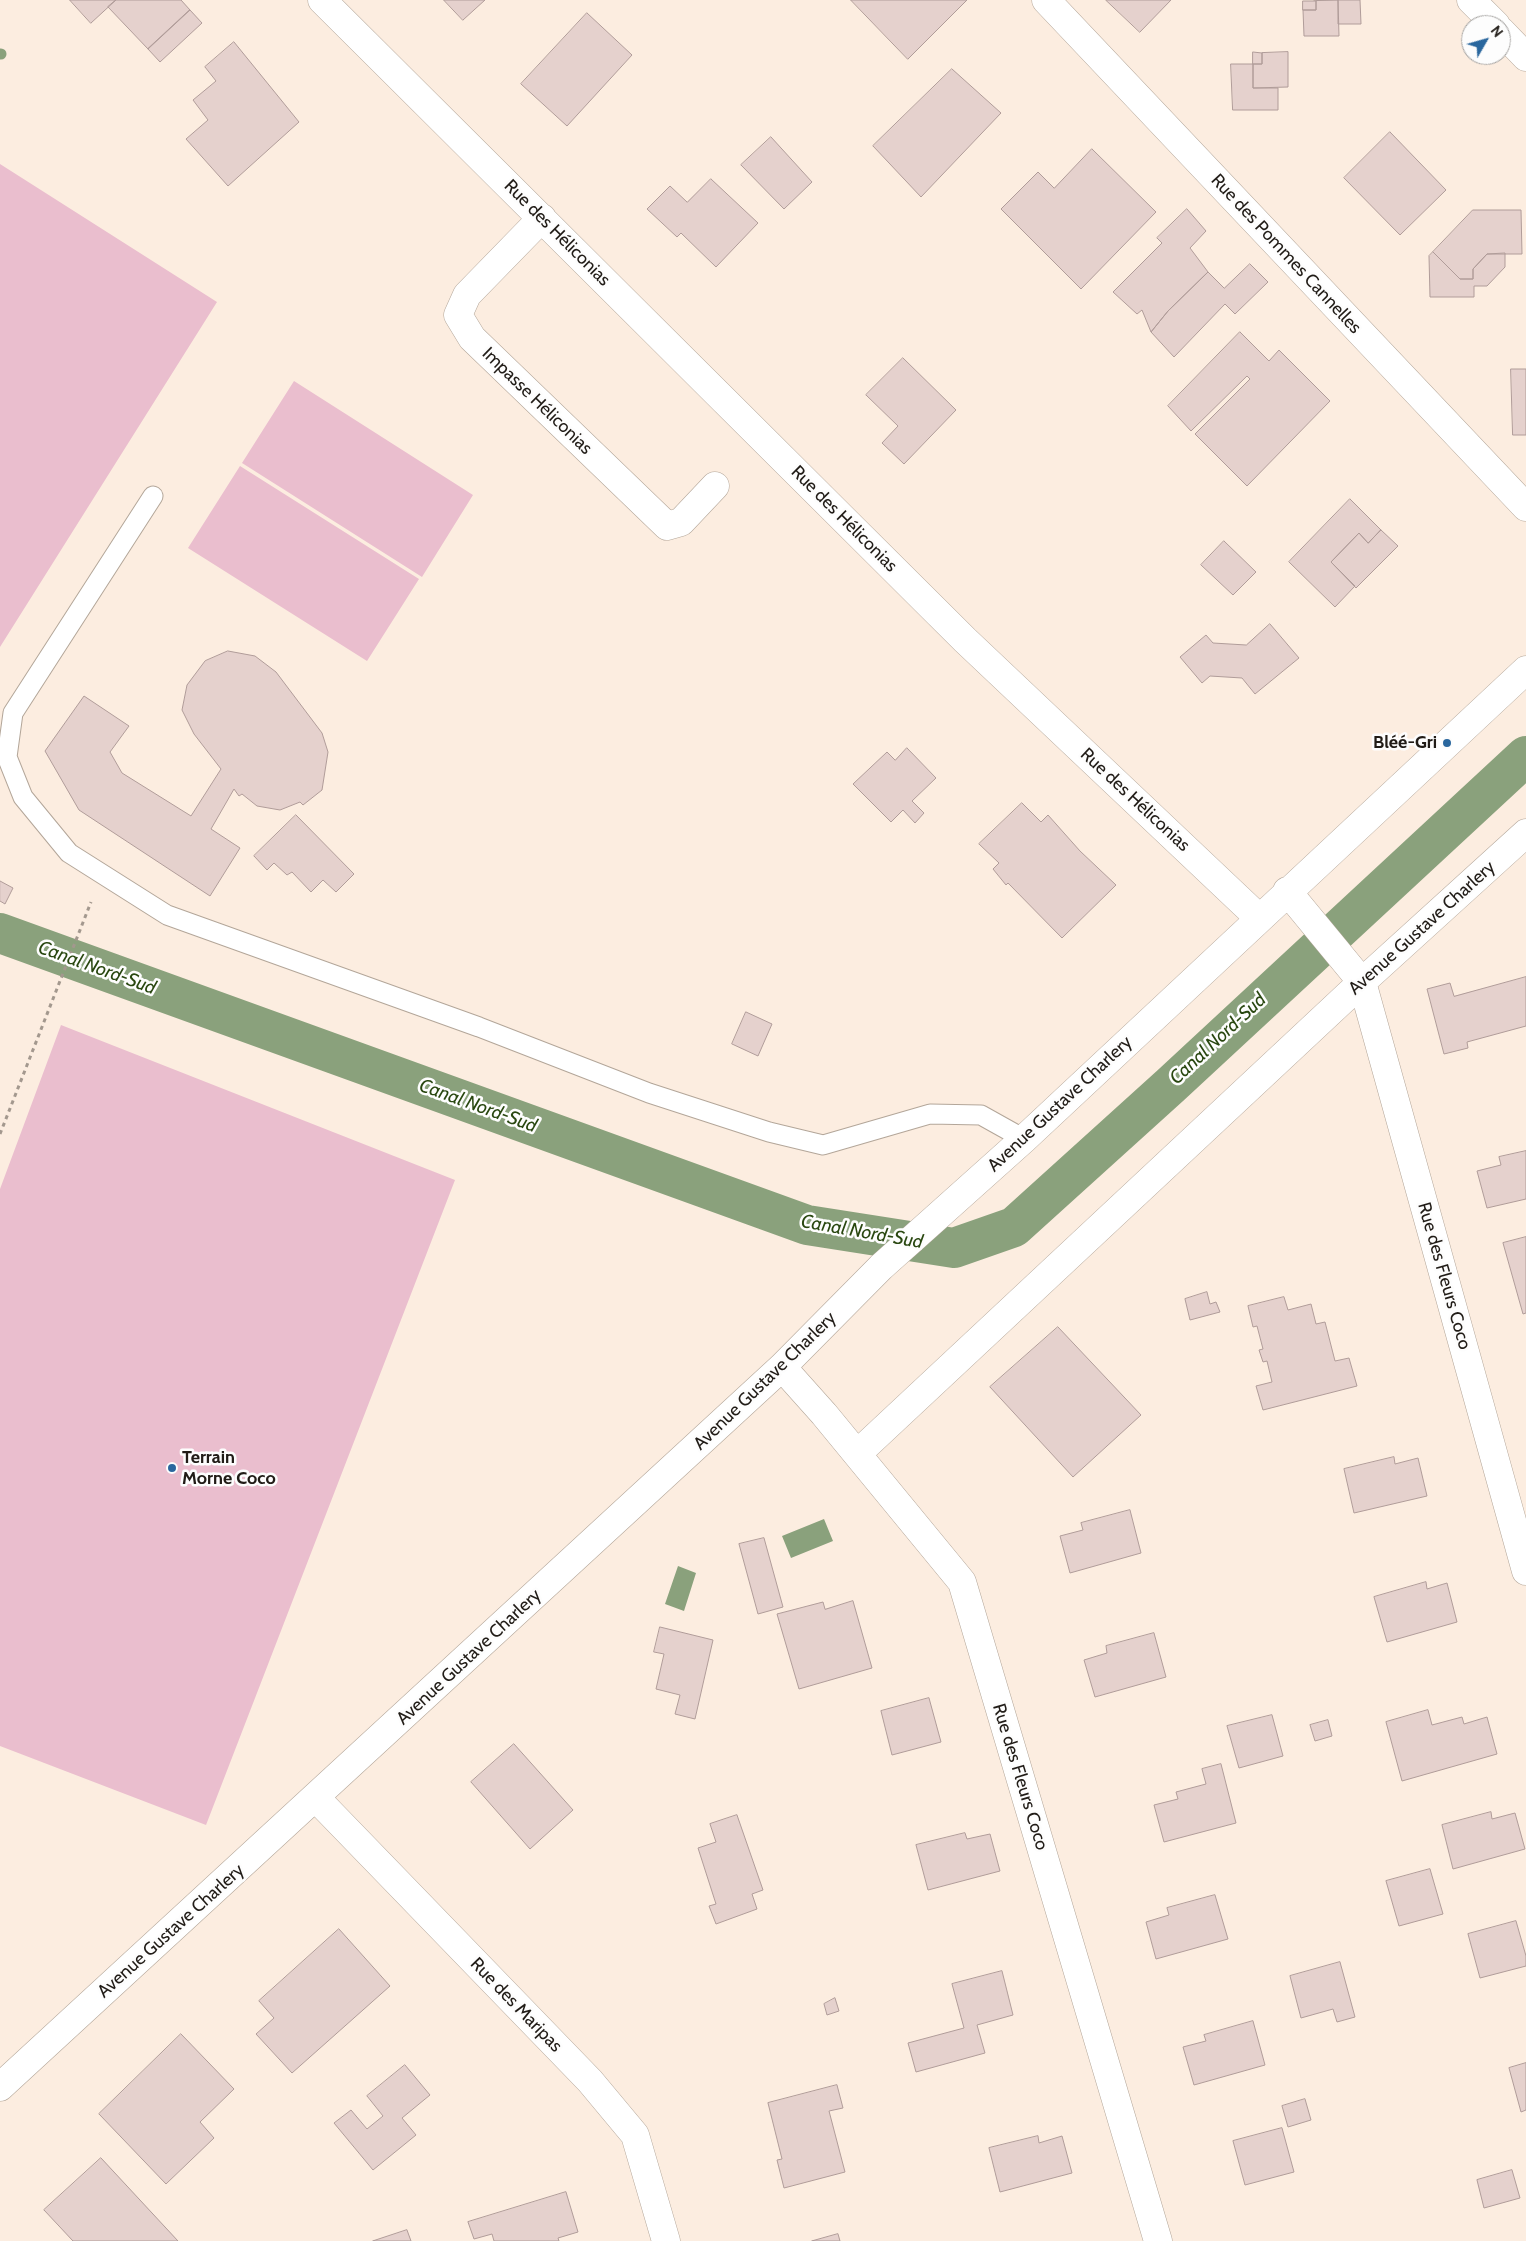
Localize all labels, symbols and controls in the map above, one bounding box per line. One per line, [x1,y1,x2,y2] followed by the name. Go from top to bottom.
[1461,15,1511,65] north arrow
[1487,22,1507,41] text: N
[1206,170,1366,338] street label: Rue des Pommes Cannelles
[499,175,615,291] street label: Rue des Héliconias
[477,343,597,459] street label: Impasse Héliconias
[786,461,902,577] street label: Rue des Héliconias
[1373,732,1437,754] place label: Bléé-Gri
[1441,737,1453,749] marker: Bléé-Gri
[1076,744,1194,856] street label: Rue des Héliconias
[1344,857,1500,999] street label: Avenue Gustave Charlery
[35,936,159,1000] water label: Canal Nord-Sud
[1165,989,1271,1089] water label: Canal Nord-Sud
[983,1031,1137,1177] street label: Avenue Gustave Charlery
[416,1074,540,1138] water label: Canal Nord-Sud
[1413,1200,1475,1352] street label: Rue des Fleurs Coco
[799,1210,925,1254] water label: Canal Nord-Sud
[689,1307,841,1455] street label: Avenue Gustave Charlery
[182,1447,276,1490] place label: Terrain Morne Coco
[166,1462,178,1474] marker: Terrain Morne Coco
[392,1584,546,1730] street label: Avenue Gustave Charlery
[987,1701,1053,1853] street label: Rue des Fleurs Coco
[93,1860,249,2002] street label: Avenue Gustave Charlery
[466,1953,566,2057] street label: Rue des Maripas

